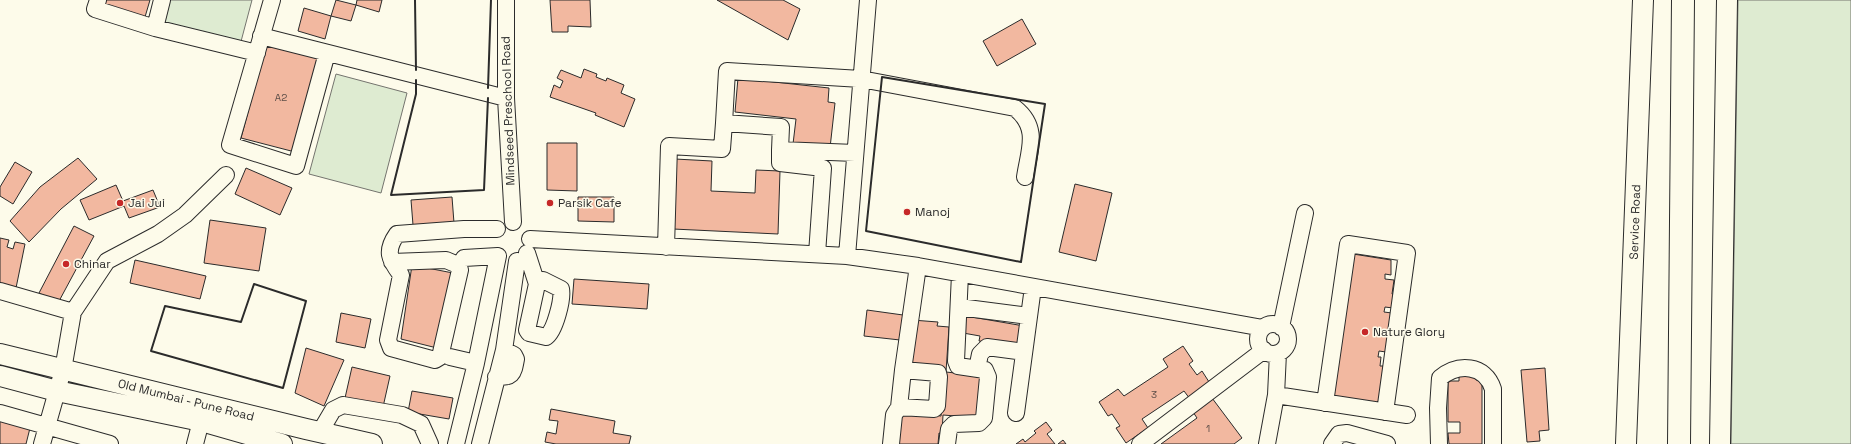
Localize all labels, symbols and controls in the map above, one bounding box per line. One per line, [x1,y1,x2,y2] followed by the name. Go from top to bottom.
[497,36,519,186] street label: Mindseed Preschool Road
[275,91,287,104] house number: A2
[1626,184,1644,260] street label: Service Road
[128,195,165,211] place label: Jai Jui
[558,195,622,211] place label: Parsik Cafe
[115,198,125,208] marker: Jai Jui
[545,198,555,208] marker: Parsik Cafe
[915,204,950,220] place label: Manoj
[902,207,912,217] marker: Manoj
[74,256,111,272] place label: Chinar
[61,259,71,269] marker: Chinar
[1373,324,1445,340] place label: Nature Glory
[1360,327,1370,337] marker: Nature Glory
[116,375,256,425] street label: Old Mumbai - Pune Road
[1151,388,1157,401] house number: 3
[1206,422,1210,435] house number: 1

